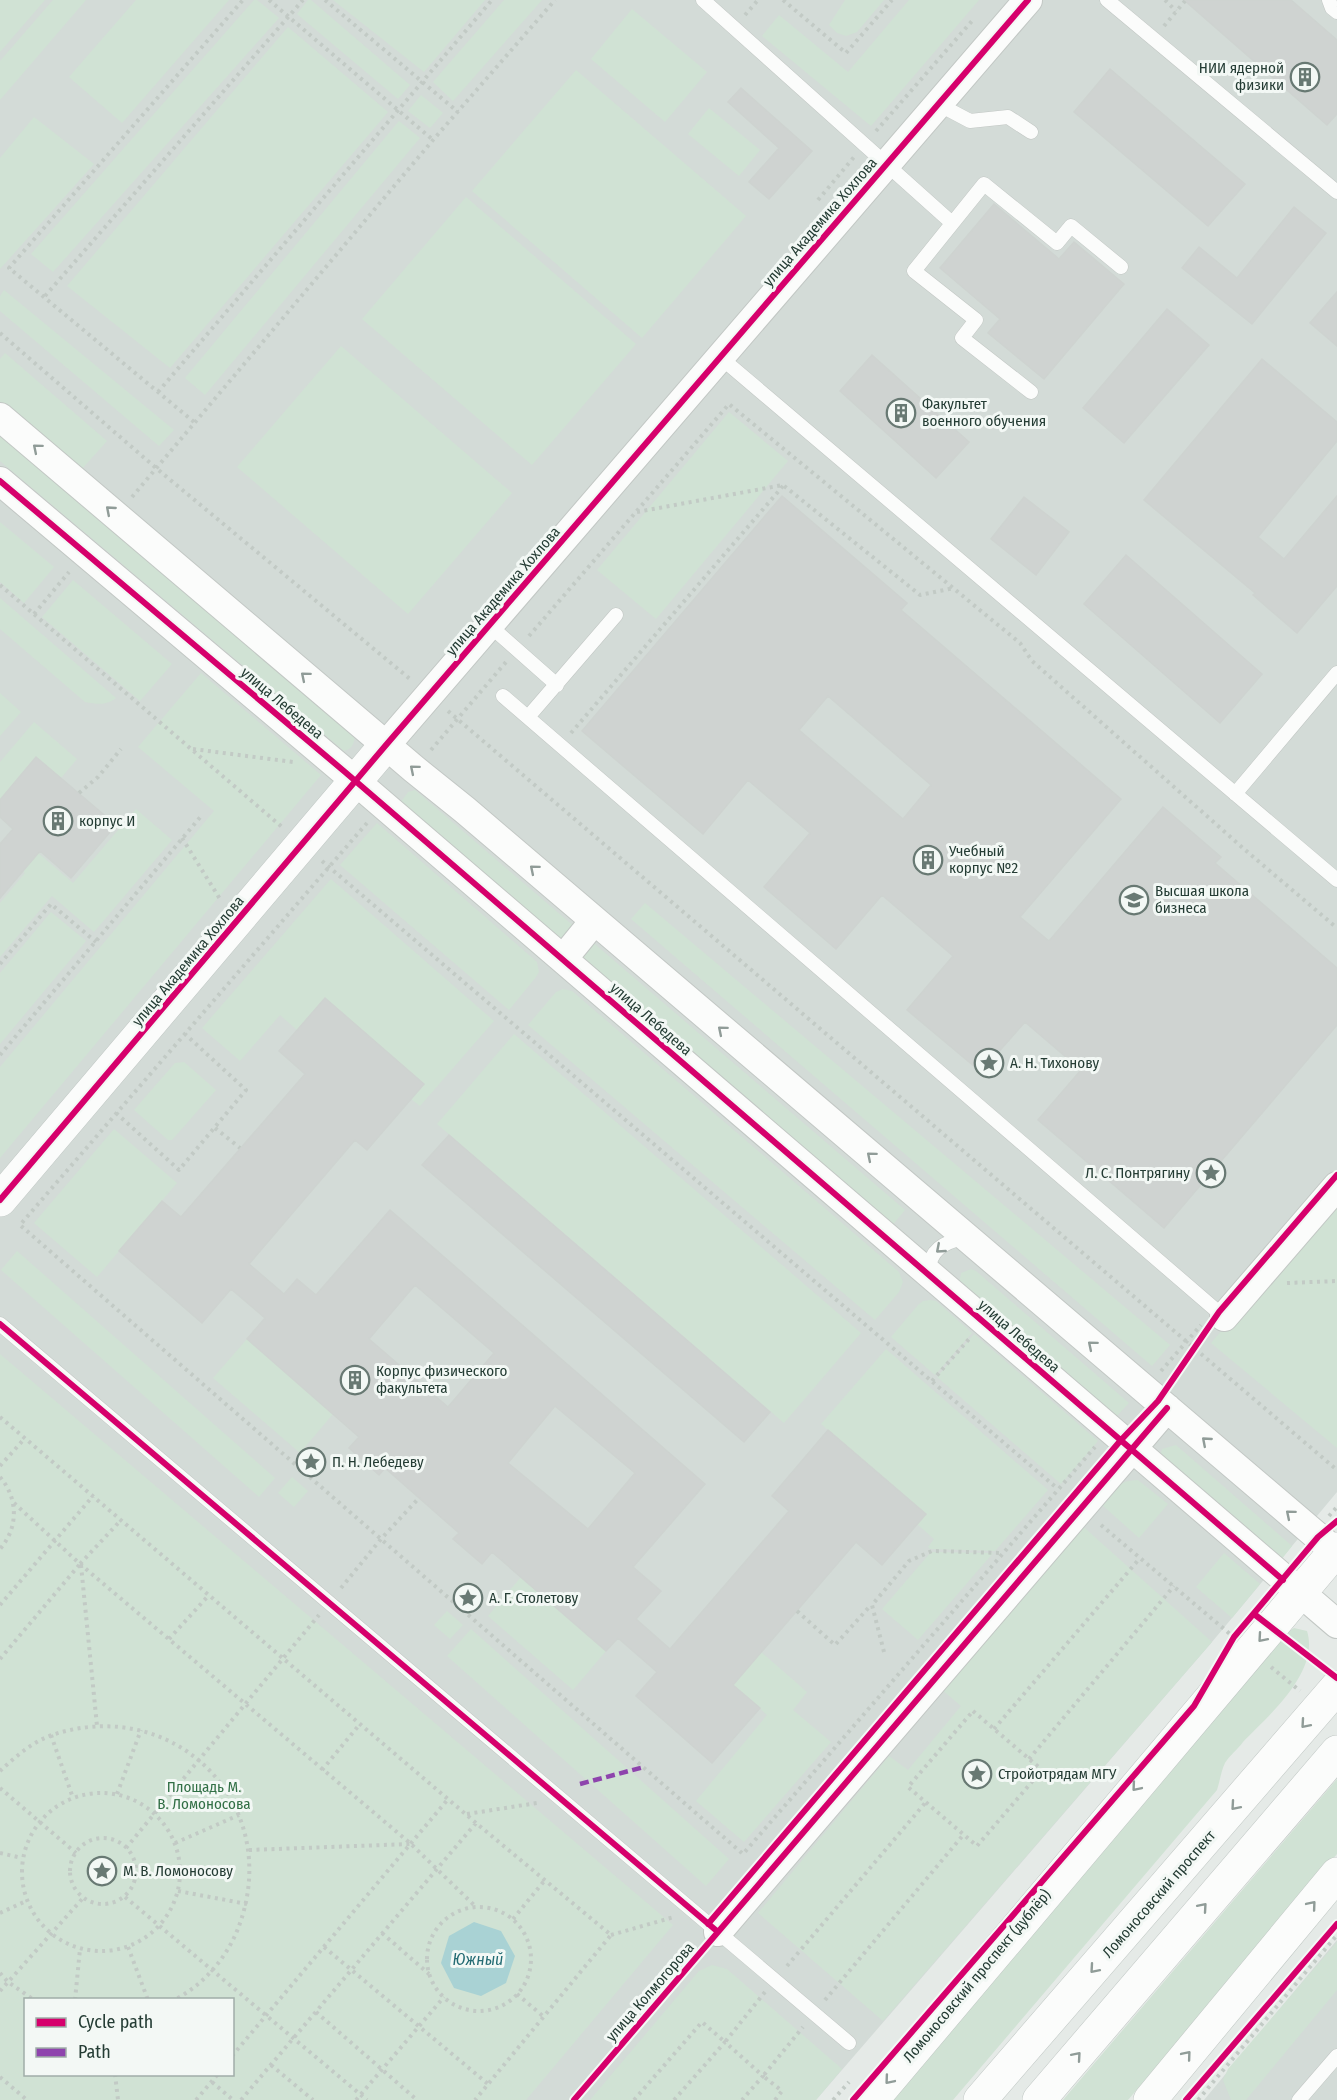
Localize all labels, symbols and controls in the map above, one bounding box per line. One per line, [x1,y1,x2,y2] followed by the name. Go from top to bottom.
[1199,59,1284,94] place label: НИИ ядерной физики
[1289,61,1321,93] building icon: НИИ ядерной физики
[759,154,881,290] street label: улица Академика Хохлова
[922,395,1046,430] place label: Факультет военного обучения
[885,397,917,429] building icon: Факультет военного обучения
[33,445,44,456] one-way arrow
[106,506,117,517] one-way arrow
[442,523,564,659] street label: улица Академика Хохлова
[237,663,327,743] street label: улица Лебедева
[301,672,312,683] one-way arrow
[410,765,421,776] one-way arrow
[42,805,74,837] building icon: корпус И
[79,812,135,830] place label: корпус И
[948,842,1018,877] place label: Учебный корпус №2
[912,844,944,876] building icon: Учебный корпус №2
[530,865,541,876] one-way arrow
[1155,882,1249,917] place label: Высшая школа бизнеса
[1118,884,1150,916] school or university icon: Высшая школа бизнеса
[128,892,248,1030] street label: улица Академика Хохлова
[607,979,695,1059] street label: улица Лебедева
[718,1026,729,1037] one-way arrow
[973,1047,1005,1079] place icon: А. Н. Тихонову
[1010,1054,1100,1072] place label: А. Н. Тихонову
[867,1153,878,1164] one-way arrow
[1195,1157,1227,1189] place icon: Л. С. Понтрягину
[1085,1164,1190,1182] place label: Л. С. Понтрягину
[936,1242,947,1253] one-way arrow
[975,1296,1063,1376] street label: улица Лебедева
[1088,1341,1099,1352] one-way arrow
[376,1362,507,1397] place label: Корпус физического факультета
[339,1364,371,1396] building icon: Корпус физического факультета
[1202,1438,1213,1449] one-way arrow
[295,1446,327,1478] place icon: П. Н. Лебедеву
[332,1453,424,1471] place label: П. Н. Лебедеву
[1286,1510,1297,1521] one-way arrow
[452,1582,484,1614] place icon: А. Г. Столетову
[489,1589,578,1607] place label: А. Г. Столетову
[1258,1631,1269,1642] one-way arrow
[1301,1717,1312,1728] one-way arrow
[961,1758,993,1790] place icon: Стройотрядам МГУ
[998,1765,1117,1783] place label: Стройотрядам МГУ
[157,1778,251,1813] park label: Площадь М. В. Ломоносова
[1132,1780,1143,1791] one-way arrow
[1231,1799,1242,1810] one-way arrow
[1099,1826,1220,1961] street label: Ломоносовский проспект
[86,1855,118,1887] place icon: М. В. Ломоносову
[123,1862,233,1880] place label: М. В. Ломоносову
[899,1886,1055,2066] street label: Ломоносовский проспект (дублёр)
[1304,1901,1315,1912] one-way arrow
[1196,1903,1207,1914] one-way arrow
[602,1939,698,2045] street label: улица Колмогорова
[453,1950,503,1969] water label: Южный
[1090,1962,1101,1973] one-way arrow
[24,1998,234,2076] legend
[78,2011,153,2033] text: Cycle path
[78,2041,111,2063] text: Path
[1180,2051,1191,2062] one-way arrow
[1069,2052,1080,2063] one-way arrow
[885,2074,896,2085] one-way arrow

